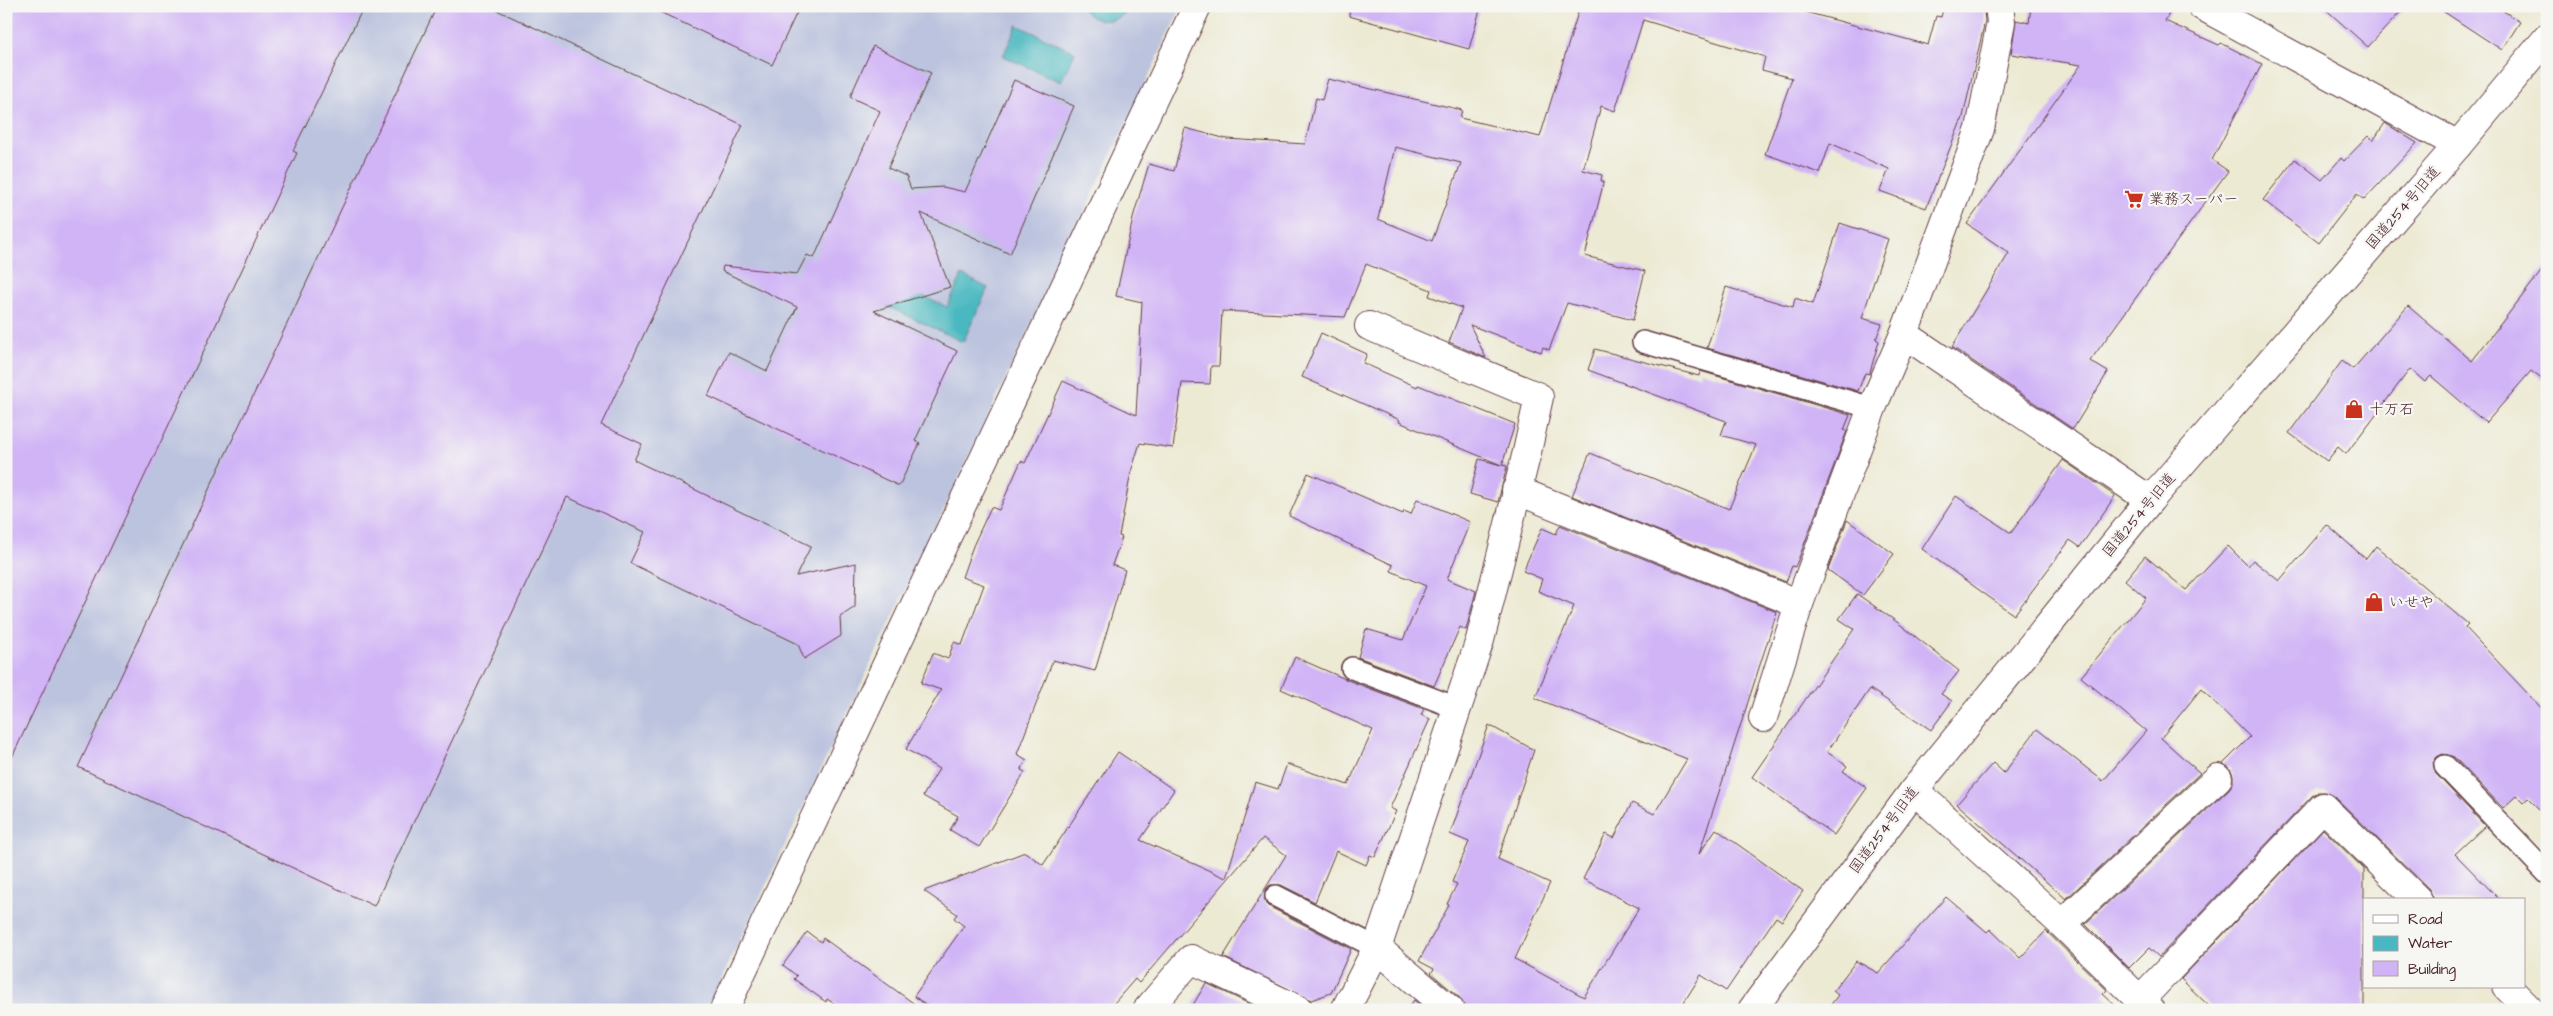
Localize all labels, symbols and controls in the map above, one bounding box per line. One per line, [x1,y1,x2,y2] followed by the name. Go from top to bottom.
[2361,162,2445,254] street label: 国道254号旧道
[2123,188,2145,210] supermarket icon: 業務スーパー
[2149,189,2238,210] place label: 業務スーパー
[2343,398,2365,420] shop icon: 十万石
[2369,399,2414,420] place label: 十万石
[2097,468,2181,562] street label: 国道254号旧道
[2363,591,2385,613] shop icon: いせや
[2389,592,2434,613] place label: いせや
[1844,782,1924,878] street label: 国道254号旧道
[2363,898,2526,988] legend
[2408,909,2443,930] text: Road
[2408,933,2452,954] text: Water
[2408,959,2456,981] text: Building

